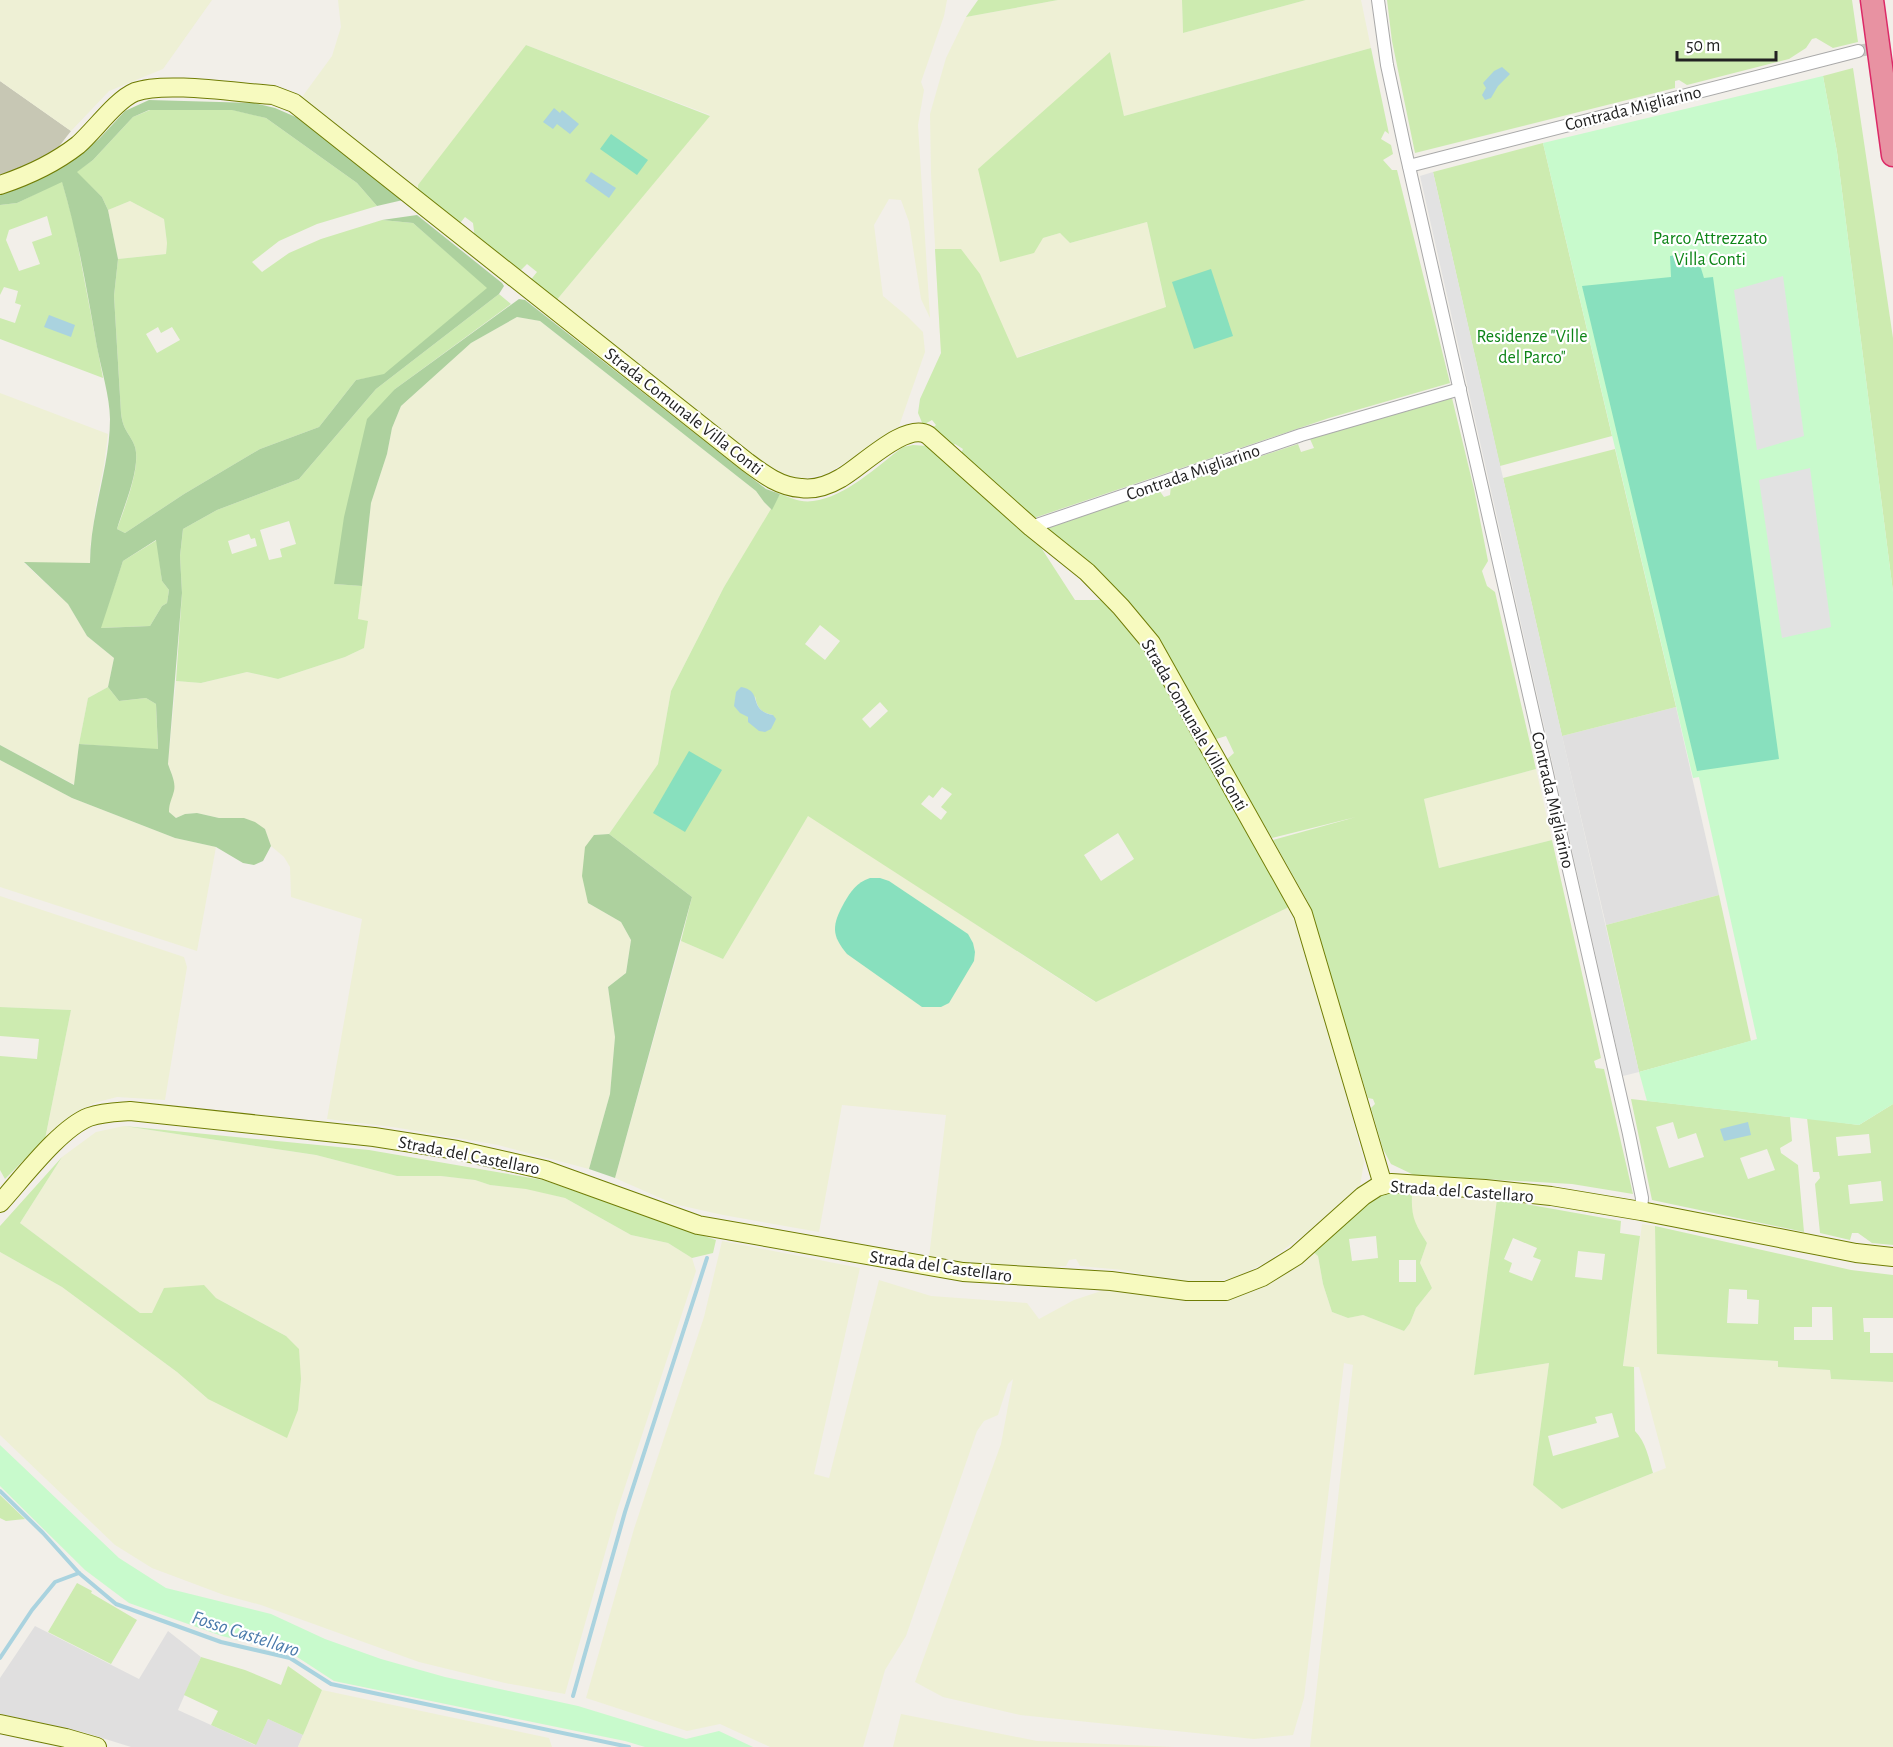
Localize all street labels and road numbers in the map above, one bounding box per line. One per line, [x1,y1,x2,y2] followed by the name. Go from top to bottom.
[1563,83,1703,135] street label: Contrada Migliarino
[601,345,766,479] street label: Strada Comunale Villa Conti
[1124,442,1262,504] street label: Contrada Migliarino
[1138,637,1251,814] street label: Strada Comunale Villa Conti
[1528,730,1577,871] street label: Contrada Migliarino
[397,1133,541,1179] street label: Strada del Castellaro
[1390,1178,1534,1206] street label: Strada del Castellaro
[869,1248,1013,1286] street label: Strada del Castellaro

